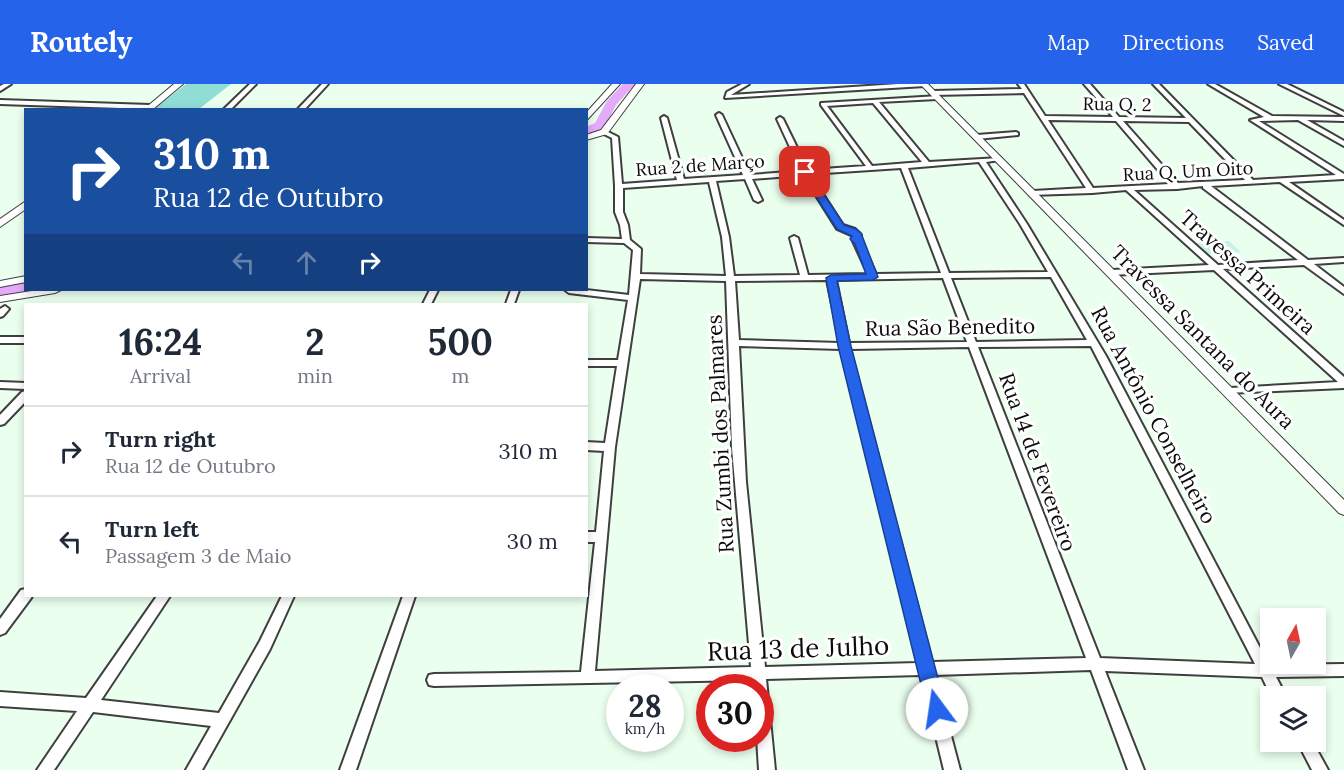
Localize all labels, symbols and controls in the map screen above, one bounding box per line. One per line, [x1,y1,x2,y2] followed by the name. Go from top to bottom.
[30,24,132,60] text: Routely
[1047,29,1090,56] text: Map
[1123,29,1224,56] text: Directions
[1257,29,1314,56] text: Saved
[1082,92,1152,116] street label: Rua Q. 2
[153,127,270,181] text: 310 m
[54,132,132,210] icon: right
[779,146,830,197] pin
[635,149,765,181] street label: Rua 2 de Março
[788,155,821,188] icon: arrive
[1122,156,1254,186] street label: Rua Q. Um Oito
[153,180,384,214] text: Rua 12 de Outubro
[1174,204,1322,340] street label: Travessa Primeira
[1105,239,1301,435] street label: Travessa Santana do Aura
[227,246,260,279] icon: left
[290,246,323,279] icon: ahead
[353,246,386,279] icon: right
[1085,302,1223,528] street label: Rua Antônio Conselheiro
[865,312,1035,342] street label: Rua São Benedito
[700,314,740,554] street label: Rua Zumbi dos Palmares
[119,319,202,365] text: 16:24
[305,319,325,365] text: 2
[428,319,493,365] text: 500
[130,363,191,388] text: Arrival
[297,363,333,388] text: min
[451,363,469,388] text: m
[993,369,1083,555] street label: Rua 14 de Fevereiro
[105,425,216,453] text: Turn right
[54,435,87,468] icon: right
[499,437,558,465] text: 310 m
[105,453,276,478] text: Rua 12 de Outubro
[105,515,199,543] text: Turn left
[54,525,87,558] icon: left
[507,527,558,555] text: 30 m
[105,543,292,568] text: Passagem 3 de Maio
[1260,608,1326,674] north arrow
[1260,608,1326,752] map controls
[706,628,890,668] street label: Rua 13 de Julho
[696,674,774,752] speed limit sign: 30
[905,677,969,741] position arrow
[1260,686,1326,752] button: layers
[628,687,662,725] text: 28
[625,719,665,738] text: km/h

